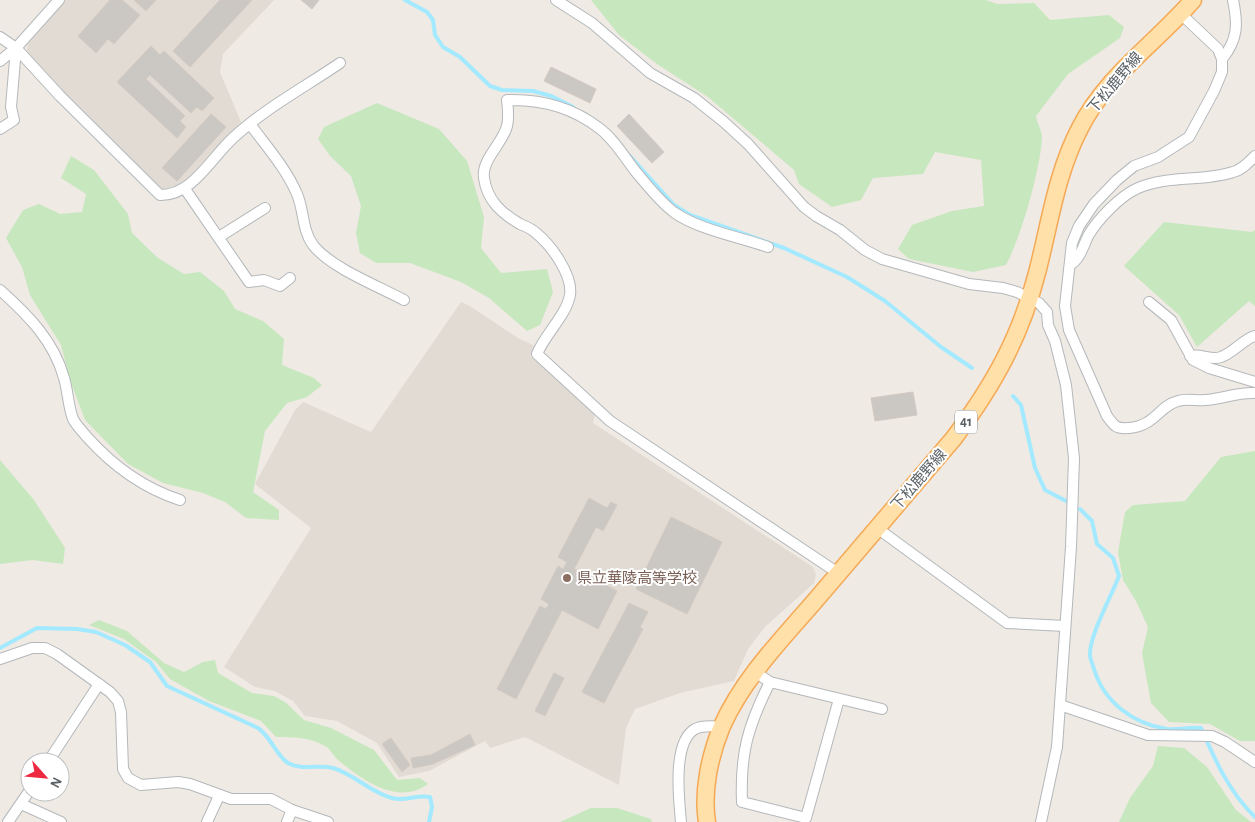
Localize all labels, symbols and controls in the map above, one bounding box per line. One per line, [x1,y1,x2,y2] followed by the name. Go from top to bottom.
[1084,49,1145,117] street label: 下松鹿野線
[955,411,977,434] road number: 41
[888,446,949,513] street label: 下松鹿野線
[577,570,697,586] place label: 県立華陵高等学校
[561,572,573,584] marker: 県立華陵高等学校
[20,752,70,802] north arrow
[47,775,64,790] text: N

